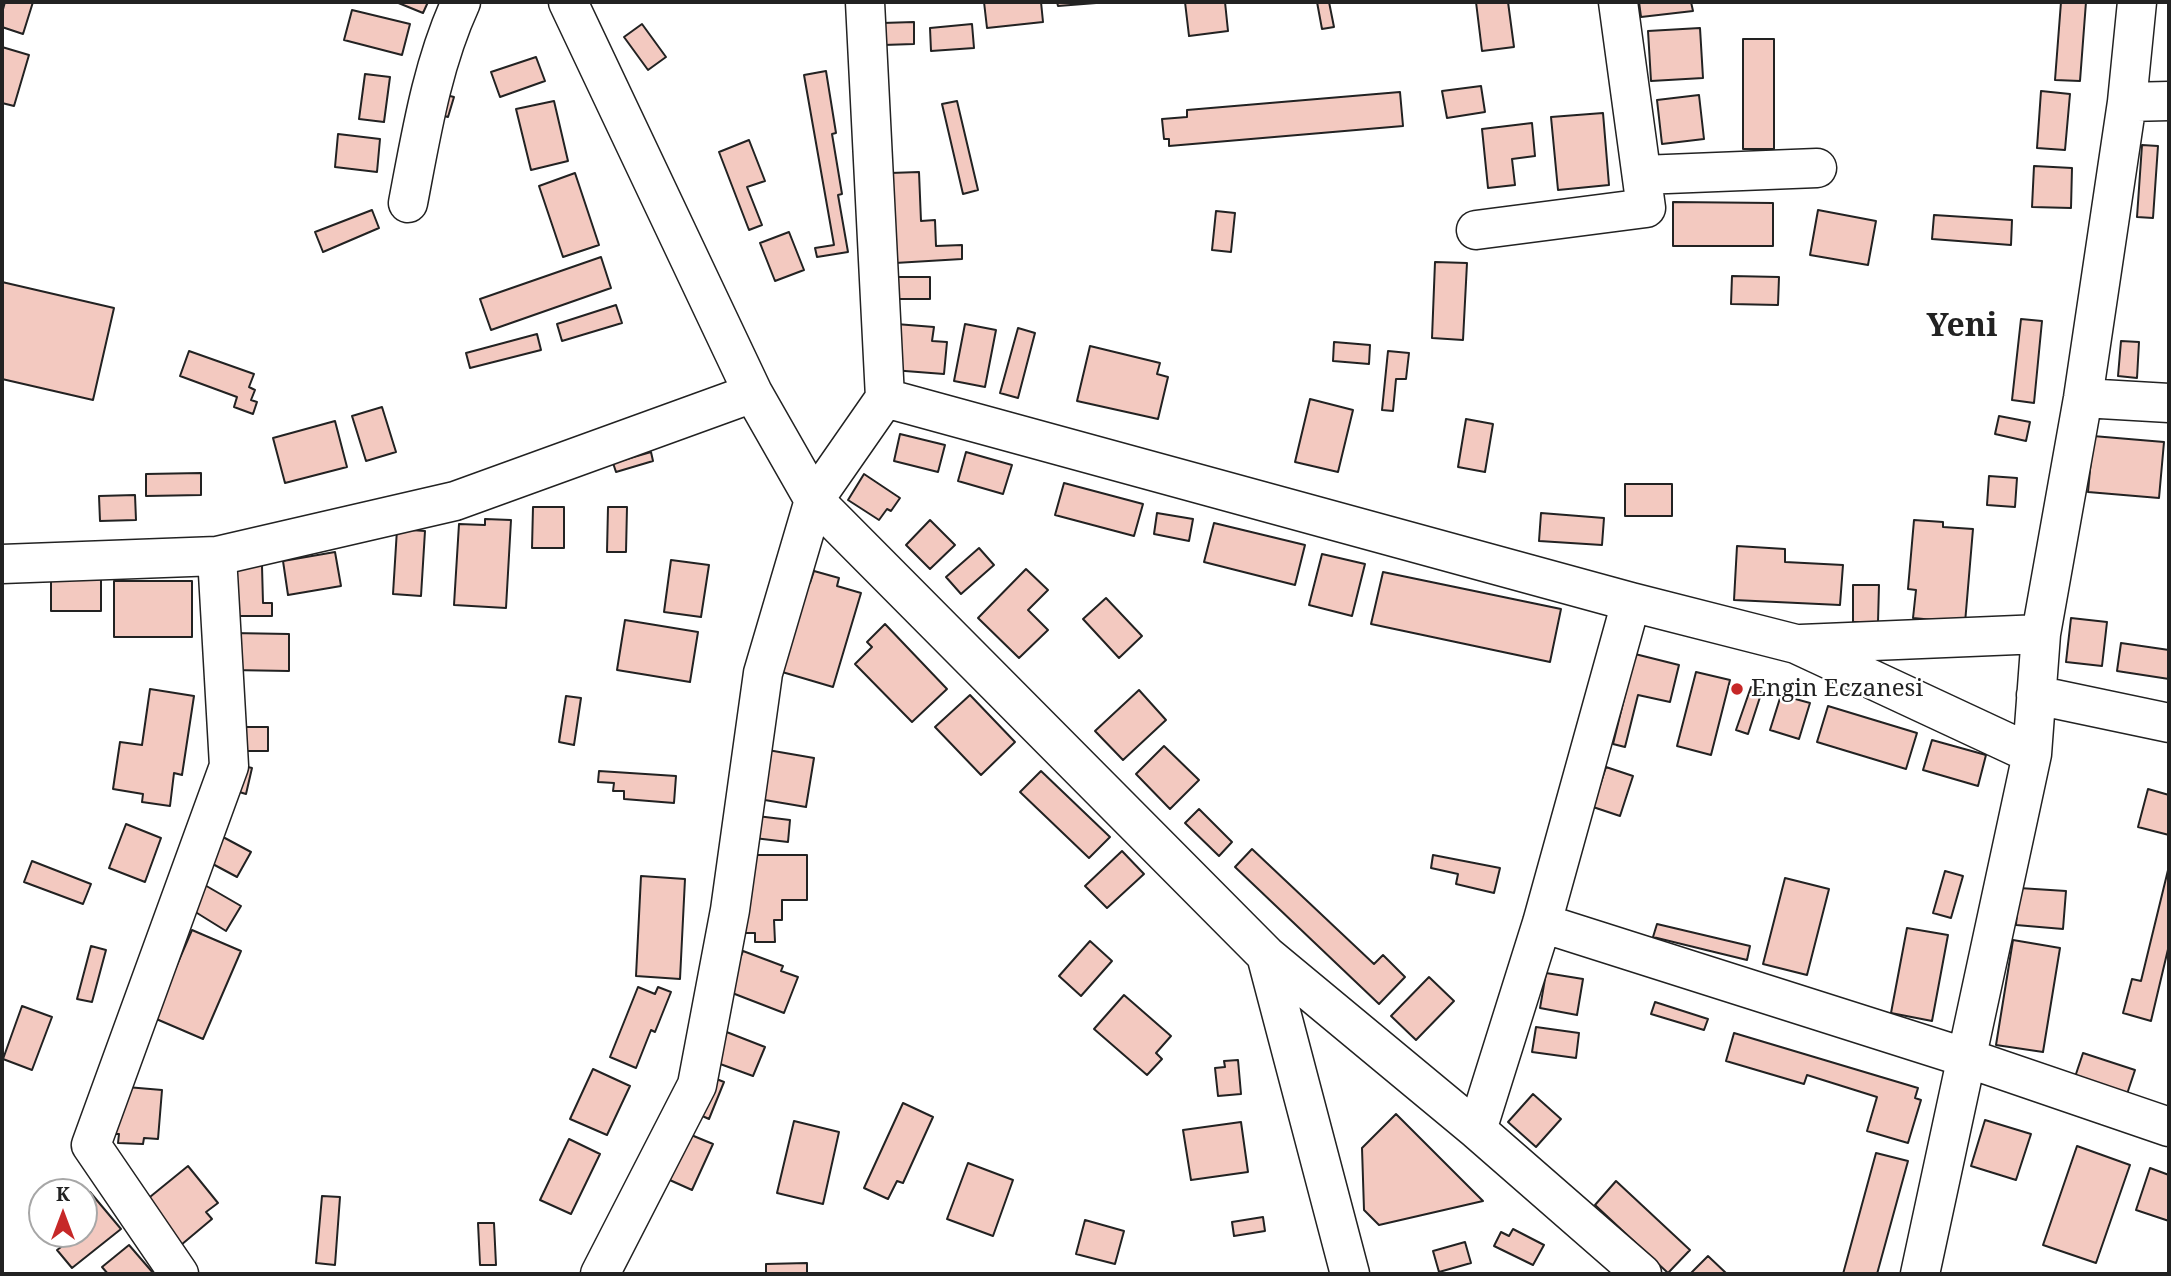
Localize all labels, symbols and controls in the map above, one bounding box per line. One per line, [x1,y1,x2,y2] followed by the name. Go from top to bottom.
[1927,308,1997,346] district label: Yeni
[1751,675,1923,703] place label: Engin Eczanesi
[1729,681,1745,697] marker: Engin Eczanesi
[28,1178,98,1248] north arrow
[56,1181,70,1207] text: K

